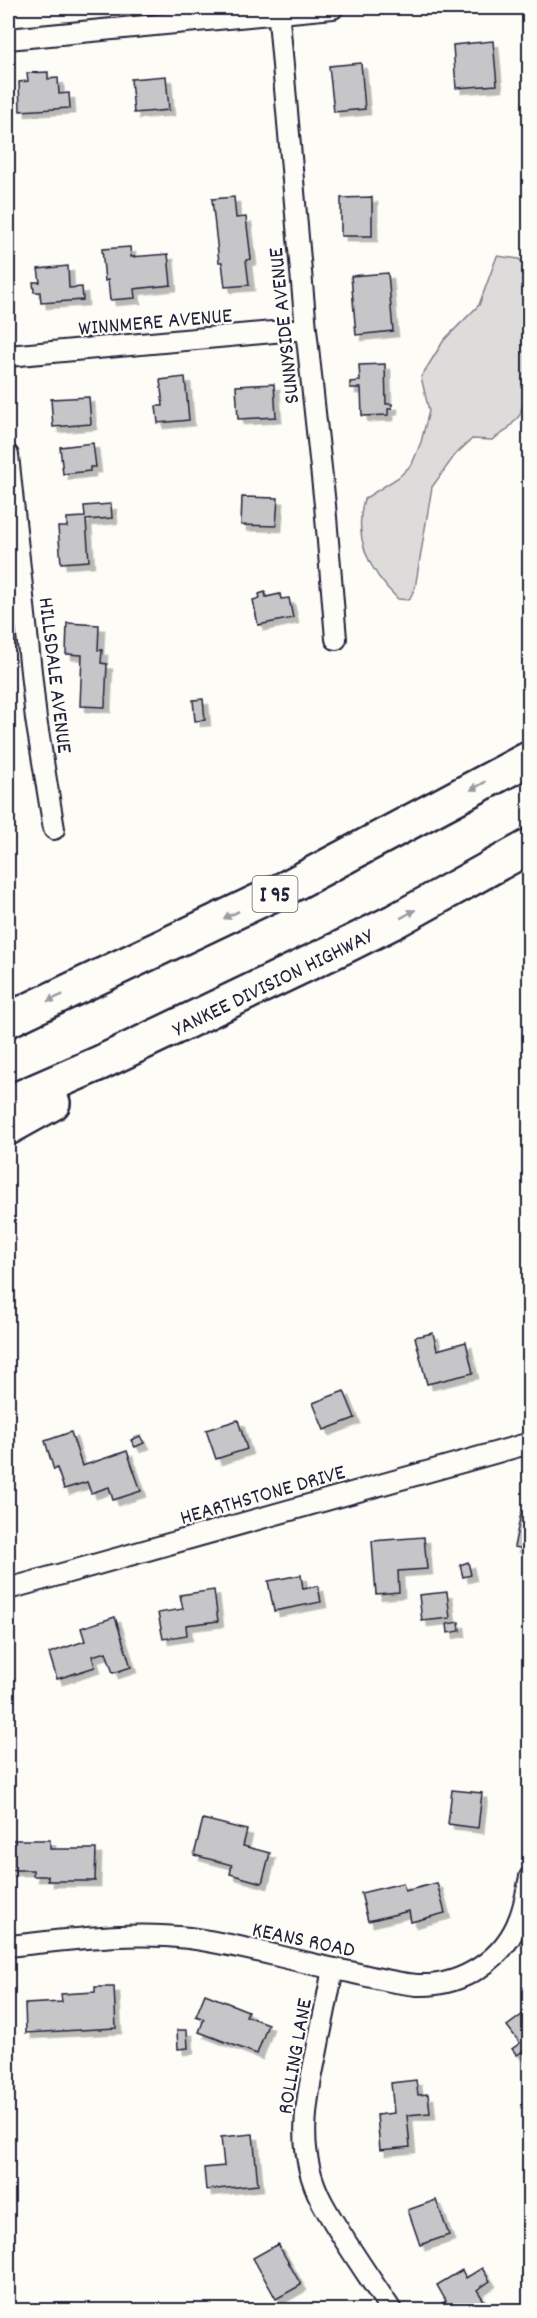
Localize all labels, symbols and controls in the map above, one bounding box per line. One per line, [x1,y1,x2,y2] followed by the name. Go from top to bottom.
[262,246,309,405] street label: SUNNYSIDE AVENUE
[77,301,233,346] street label: WINNMERE AVENUE
[29,596,78,755] street label: HILLSDALE AVENUE
[470,781,487,791] one-way arrow
[252,876,298,912] road number: I 95
[400,909,417,919] one-way arrow
[222,910,240,920] one-way arrow
[168,922,380,1046] street label: YANKEE DIVISION HIGHWAY
[46,994,63,1003] one-way arrow
[177,1458,349,1535] street label: HEARTHSTONE DRIVE
[249,1915,358,1967] street label: KEANS ROAD
[271,1996,322,2117] street label: ROLLING LANE

